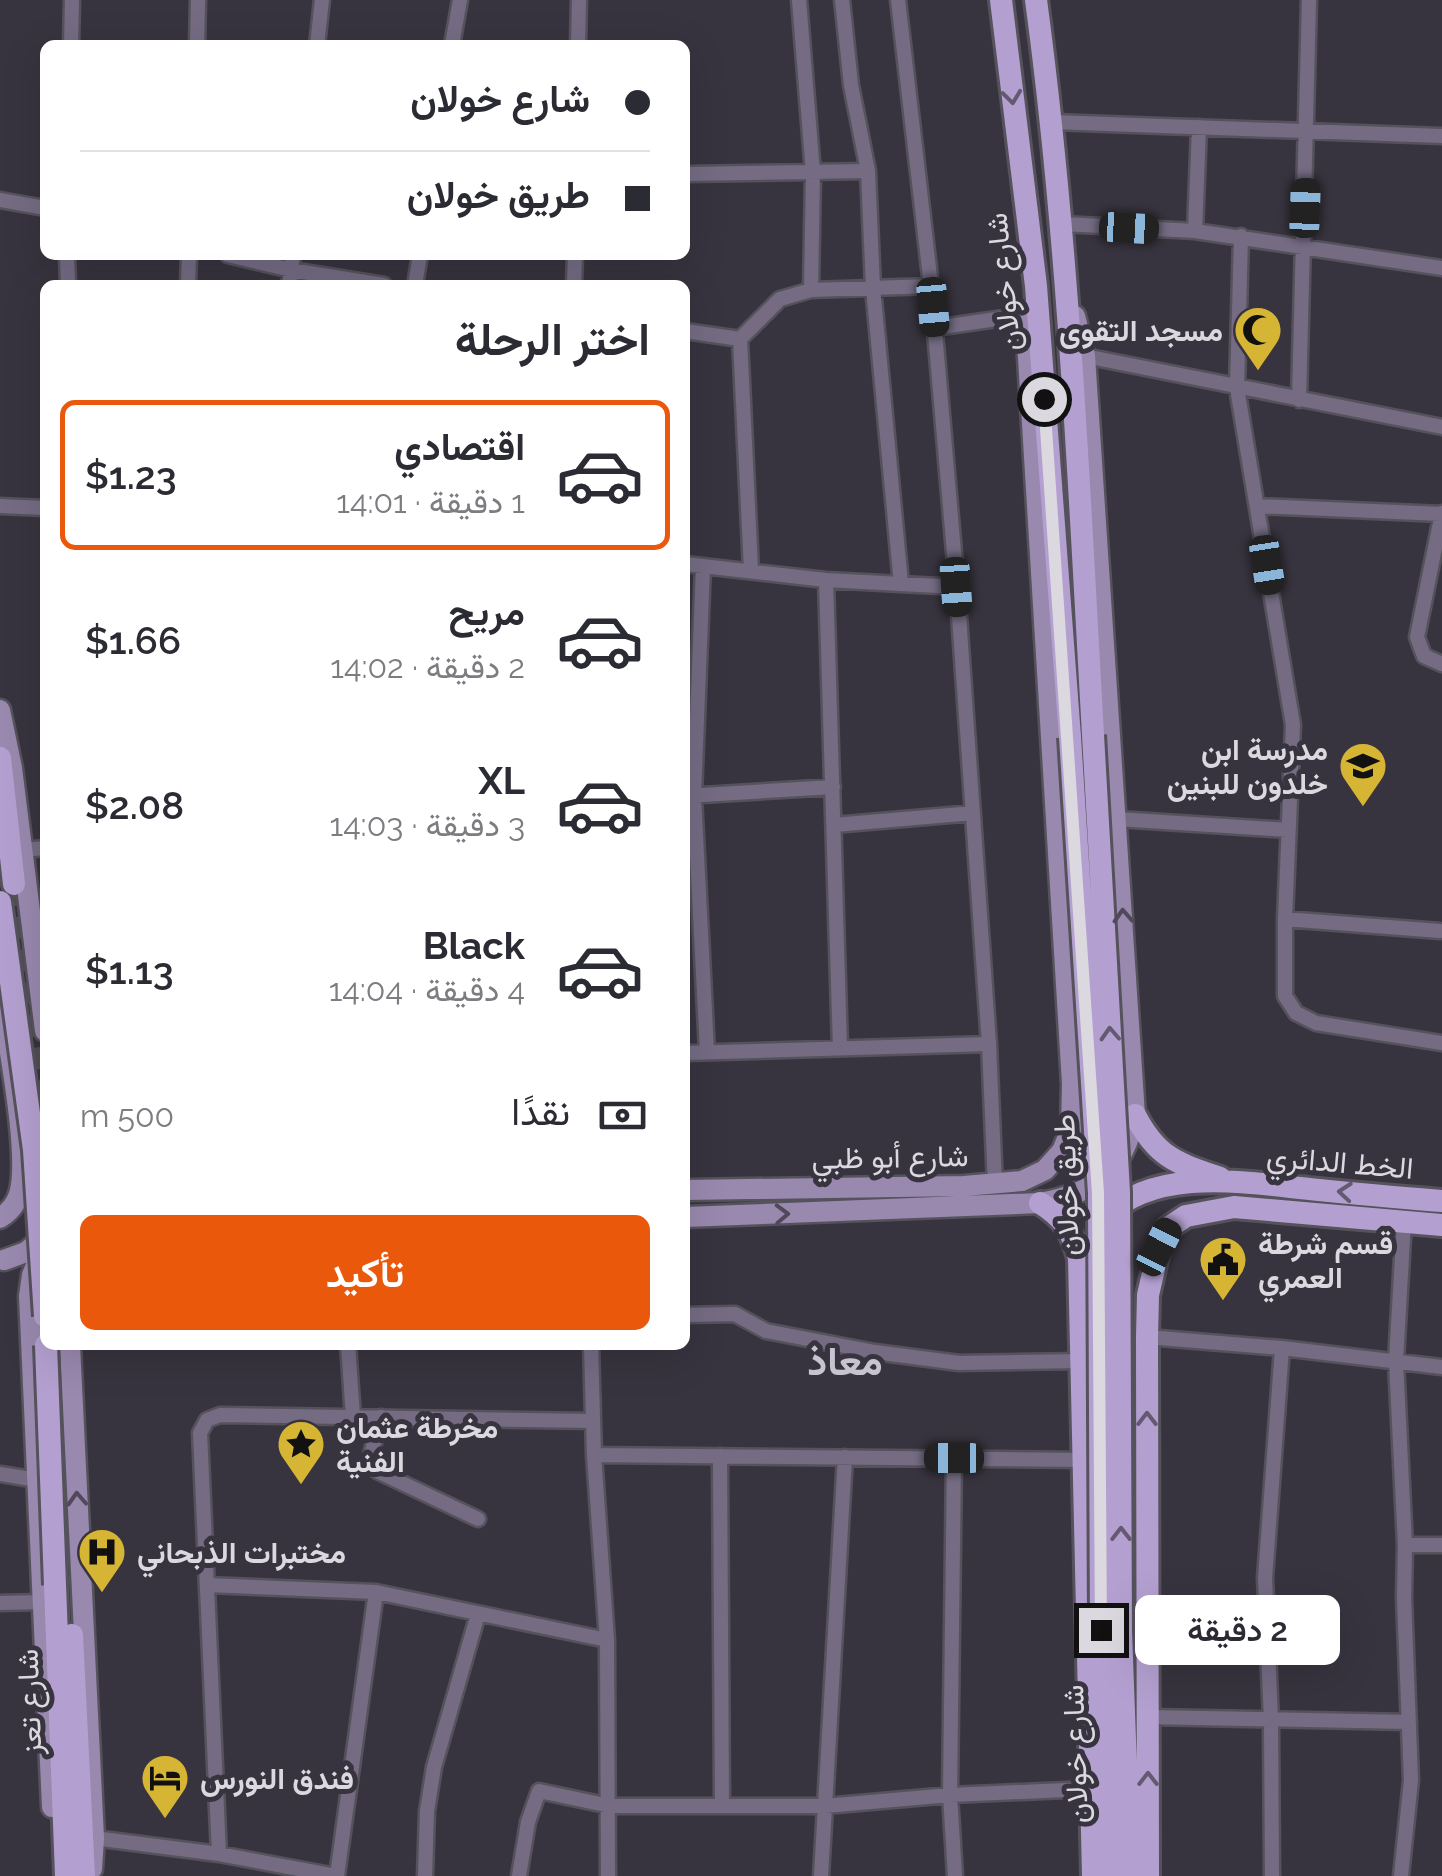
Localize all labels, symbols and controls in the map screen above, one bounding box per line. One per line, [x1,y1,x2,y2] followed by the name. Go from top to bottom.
[410,76,590,121] text: شارع خولان
[1001,89,1022,105] one-way arrow
[407,172,590,217] text: طريق خولان
[1289,177,1321,239] car
[978,211,1031,353] street label: شارع خولان
[1098,211,1160,245] car
[915,276,951,338] car
[1232,304,1284,372] mosque icon: مسجد التقوى
[455,313,650,366] text: اختر الرحلة
[1059,313,1223,349] place label: مسجد التقوى
[1022,377,1067,422] route start
[394,424,525,469] text: اقتصادي
[555,430,645,520] icon: car
[85,453,177,498] text: $1.23
[336,483,525,520] text: 1 دقيقة · 14:01
[1247,533,1287,597] car
[939,556,973,618] car
[449,589,525,634] text: مريح
[555,595,645,685] icon: car
[85,618,181,663] text: $1.66
[330,648,525,685] text: 2 دقيقة · 14:02
[1167,732,1328,802] place label: مدرسة ابن خلدون للبنين
[1337,740,1389,808] school or university icon: مدرسة ابن خلدون للبنين
[478,758,525,803] text: XL
[555,760,645,850] icon: car
[85,783,184,828] text: $2.08
[329,806,525,843] text: 3 دقيقة · 14:03
[1113,907,1134,923] one-way arrow
[423,923,525,968] text: Black
[555,925,645,1015] icon: car
[85,948,174,993] text: $1.13
[329,971,525,1008] text: 4 دقيقة · 14:04
[1100,1026,1121,1042] one-way arrow
[595,1088,650,1143] icon: cash
[511,1089,570,1134] text: نقدًا
[80,1097,174,1134] text: 500 m
[1046,1113,1087,1257] street label: طريق خولان
[811,1138,969,1183] street label: شارع أبو ظبي
[1265,1138,1415,1193] street label: الخط الدائري
[1336,1182,1352,1204] one-way arrow
[775,1203,791,1224] one-way arrow
[1132,1213,1186,1281] car
[80,1215,650,1330] button: تأكيد
[1258,1226,1393,1303] place label: قسم شرطة العمري
[1197,1234,1249,1302] public building icon: قسم شرطة العمري
[807,1337,883,1384] district label: معاذ
[336,1410,498,1479] place label: مخرطة عثمان الفنية
[1136,1410,1158,1426] one-way arrow
[275,1418,327,1486] place icon: مخرطة عثمان الفنية
[924,1443,984,1473] car
[67,1491,88,1507] one-way arrow
[1110,1525,1132,1540] one-way arrow
[76,1526,128,1594] hospital icon: مختبرات الذبحاني
[137,1535,346,1578] place label: مختبرات الذبحاني
[1136,1595,1341,1665] callout: 2 دقيقة
[1079,1608,1124,1653] route end
[1187,1611,1288,1648] text: 2 دقيقة
[10,1648,51,1757] street label: شارع تعز
[1055,1684,1098,1824] street label: شارع خولان
[139,1752,191,1820] hotel icon: فندق النورس
[200,1761,354,1797] place label: فندق النورس
[1137,1770,1159,1786] one-way arrow

